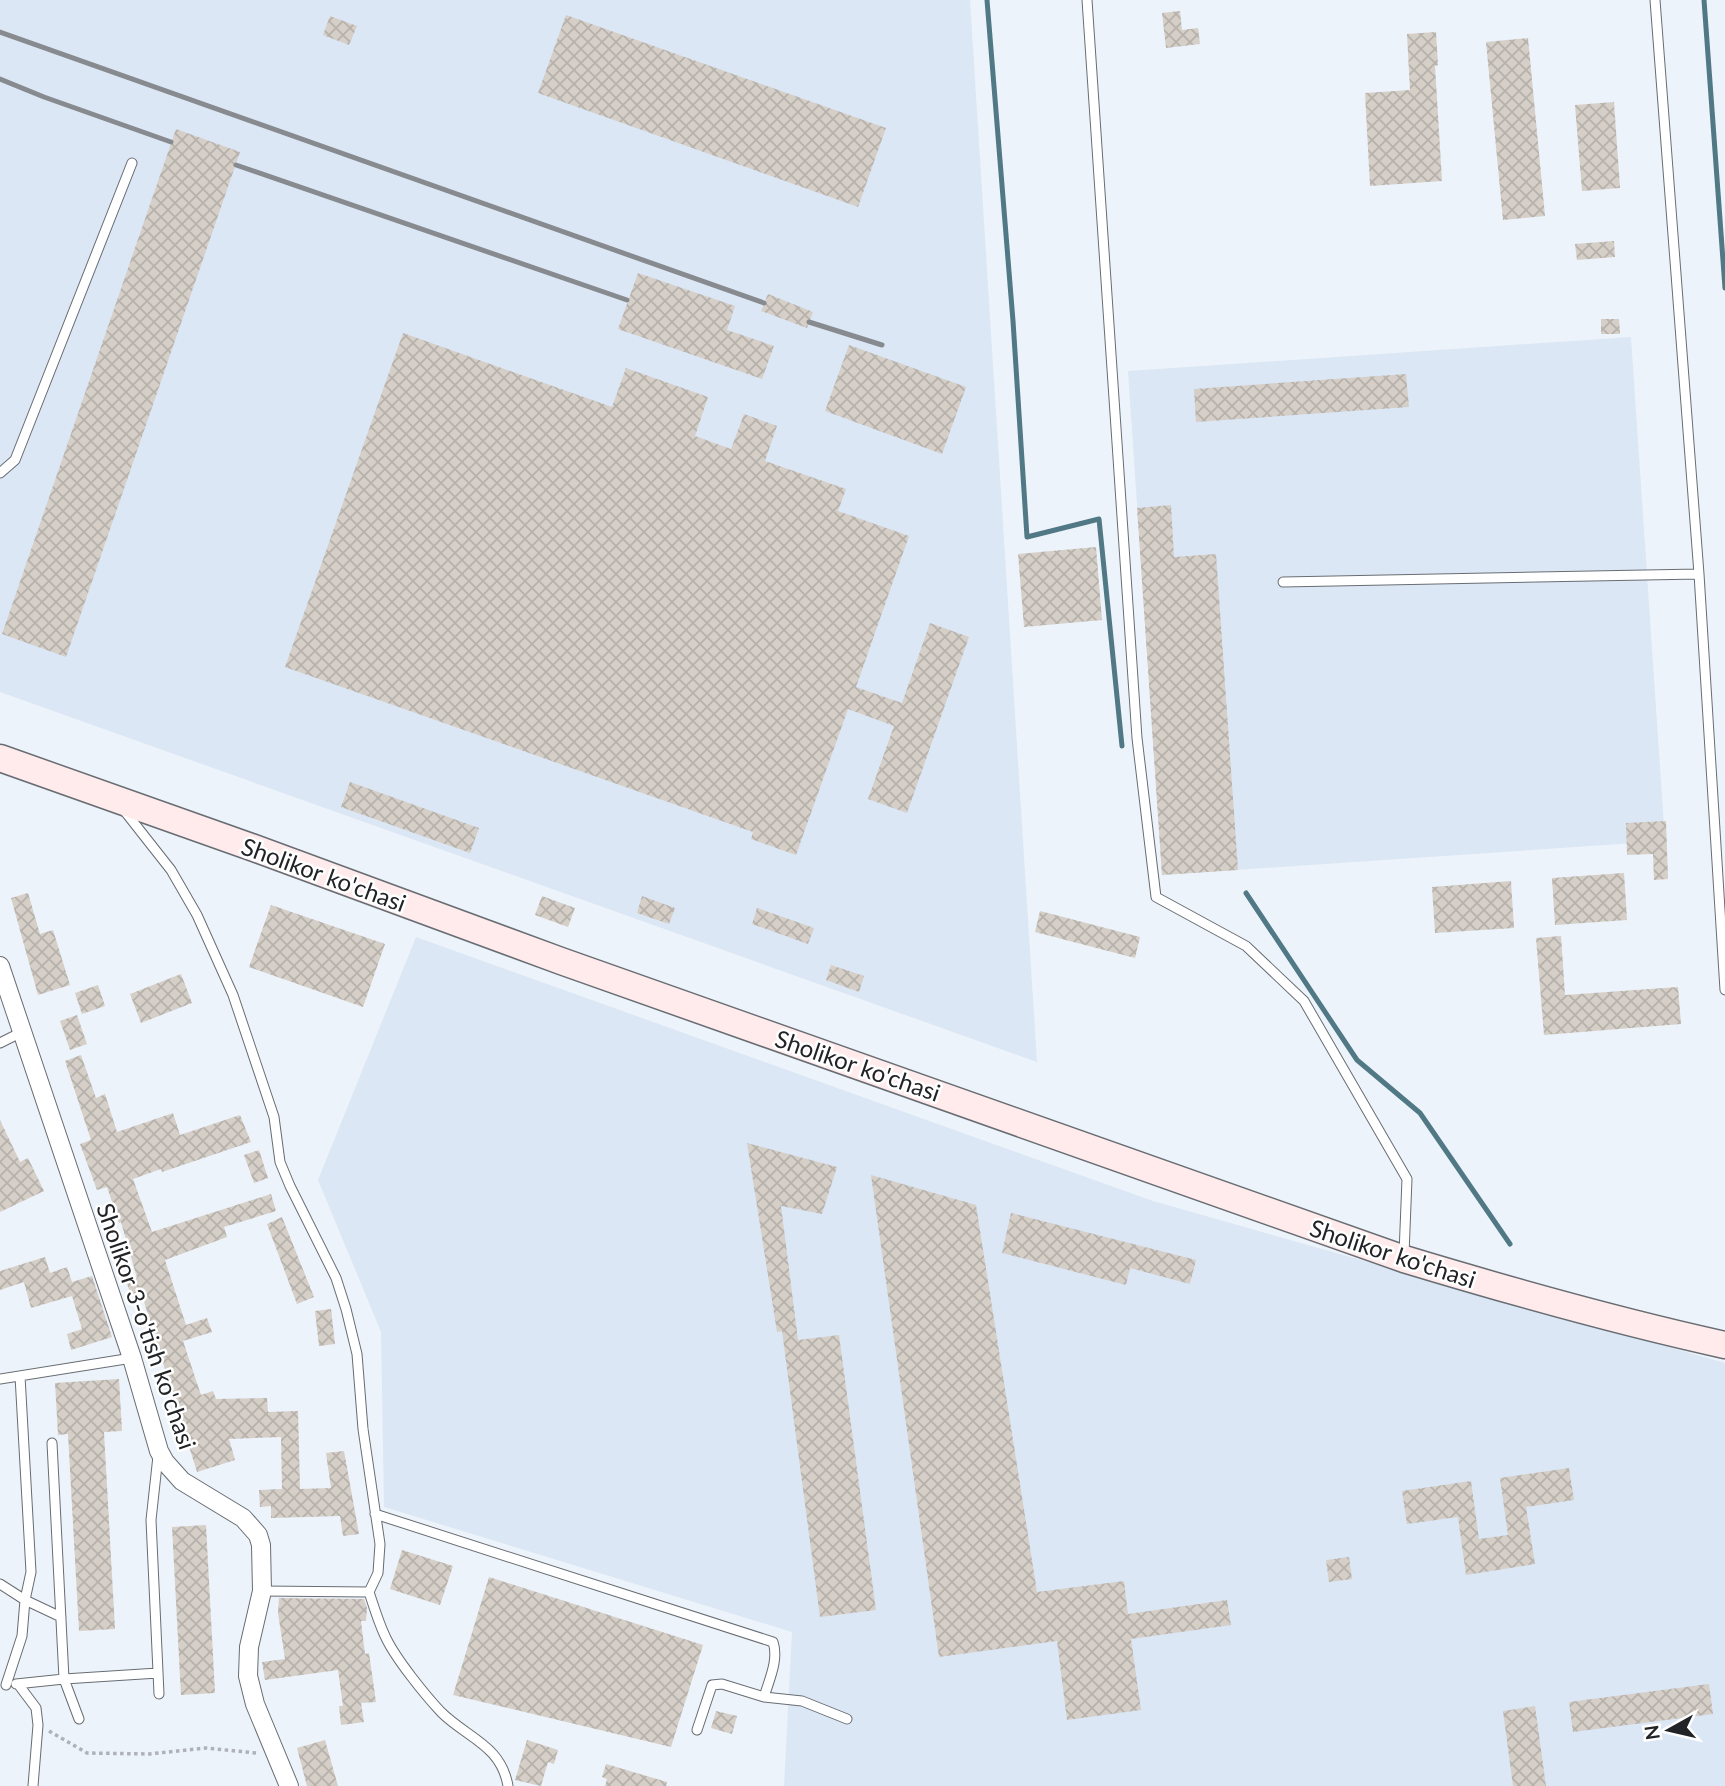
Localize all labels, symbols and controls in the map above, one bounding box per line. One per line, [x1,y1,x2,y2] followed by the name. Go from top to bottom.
[238,831,410,917] street label: Sholikor ko'chasi
[772,1023,944,1107] street label: Sholikor ko'chasi
[91,1199,203,1453] street label: Sholikor 3-o'tish ko'chasi
[1306,1213,1480,1293] street label: Sholikor ko'chasi
[1634,1695,1704,1765] north arrow
[1639,1724,1664,1741] text: N

